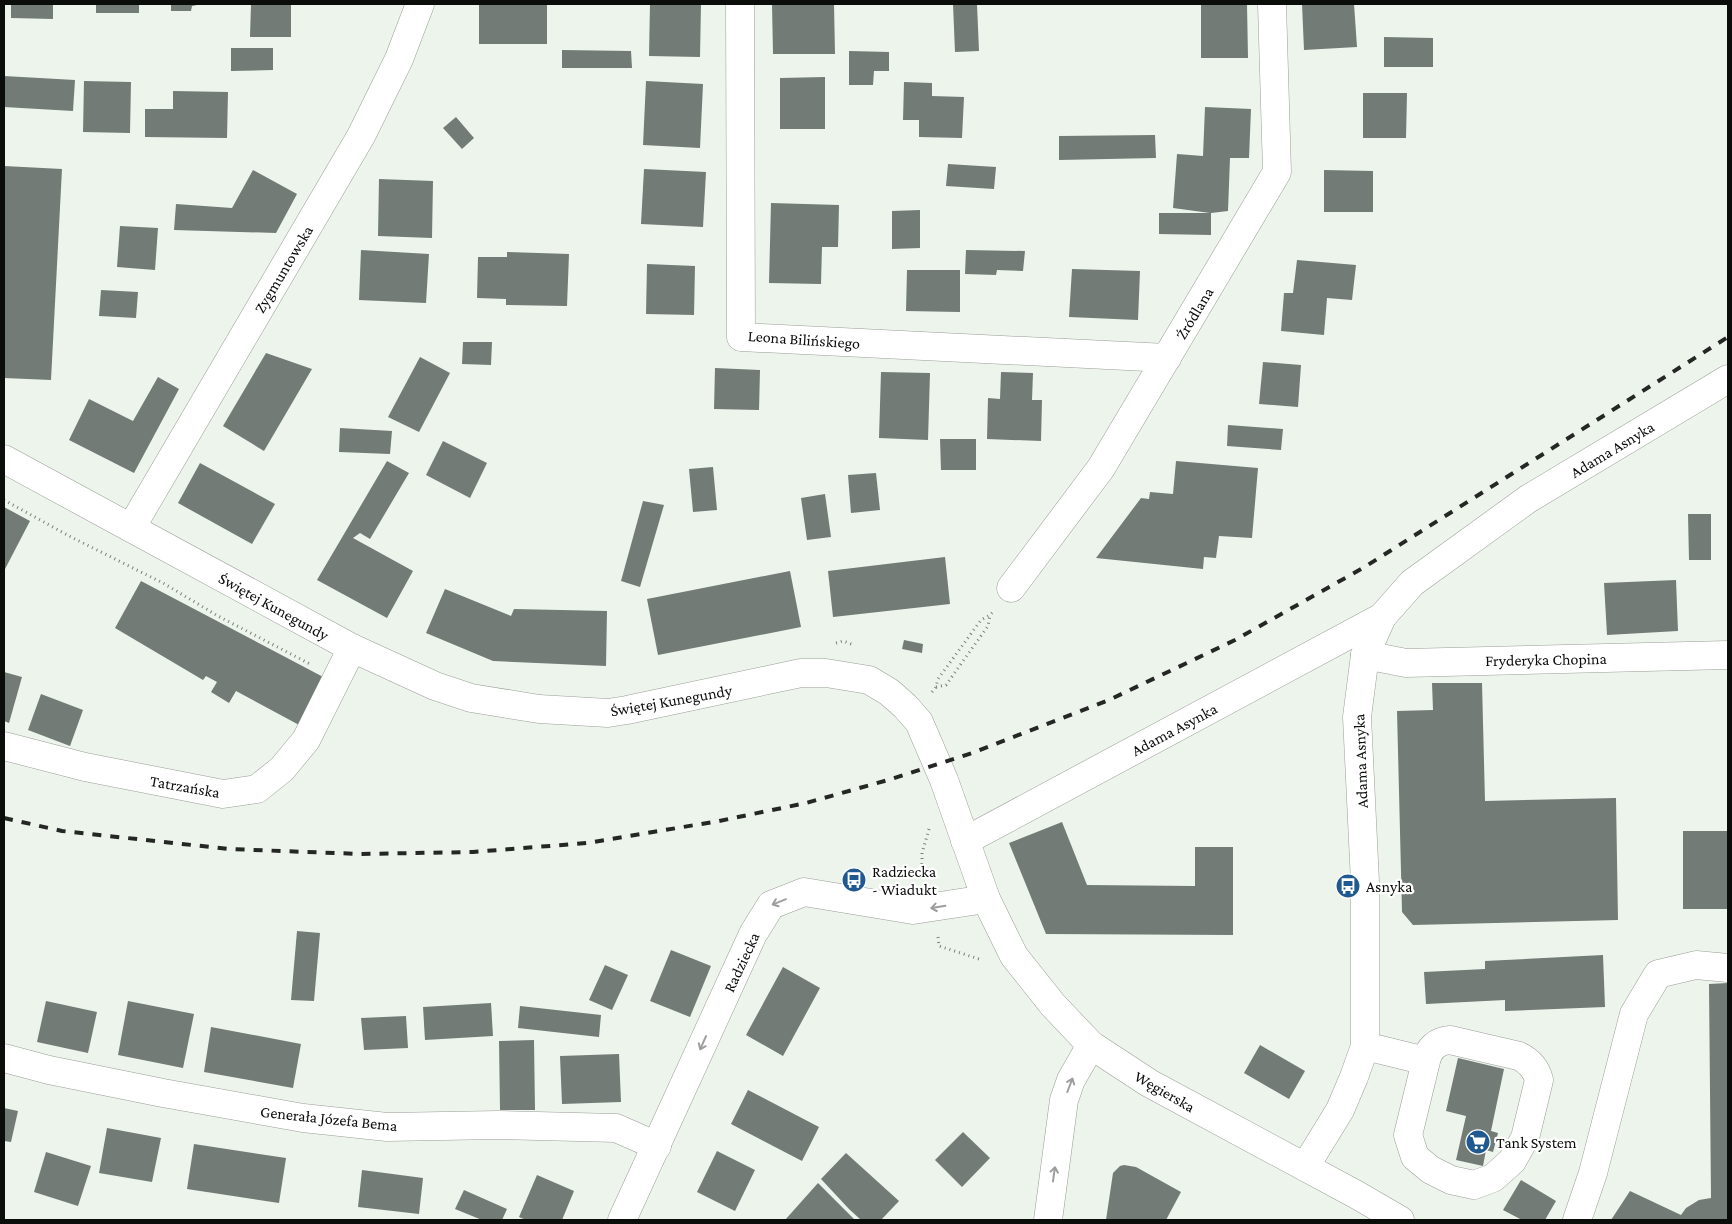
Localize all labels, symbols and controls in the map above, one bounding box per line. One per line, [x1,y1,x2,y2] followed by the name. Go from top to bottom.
[251,222,317,317] street label: Zygmuntowska
[1172,284,1217,342] street label: Źródlana
[747,327,861,353] street label: Leona Bilińskiego
[1567,418,1658,482] street label: Adama Asnyka
[215,569,332,645] street label: Świętej Kunegundy
[1485,650,1608,670] street label: Fryderyka Chopina
[609,681,734,721] street label: Świętej Kunegundy
[1129,699,1221,760] street label: Adama Asynka
[1350,713,1372,808] street label: Adama Asnyka
[149,772,222,801] street label: Tatrzańska
[872,863,937,898] place label: Radziecka - Wiadukt
[841,867,867,893] bus stop icon: Radziecka - Wiadukt
[1335,873,1361,899] bus stop icon: Asnyka
[1366,878,1413,896] place label: Asnyka
[772,898,787,907] one-way arrow
[930,902,946,912] one-way arrow
[720,929,763,995] street label: Radziecka
[698,1035,708,1050] one-way arrow
[1131,1067,1198,1117] street label: Węgierska
[1066,1078,1075,1093] one-way arrow
[259,1103,399,1135] street label: Generała Józefa Bema
[1465,1129,1491,1155] supermarket icon: Tank System
[1496,1134,1577,1152] place label: Tank System
[1049,1167,1059,1183] one-way arrow

